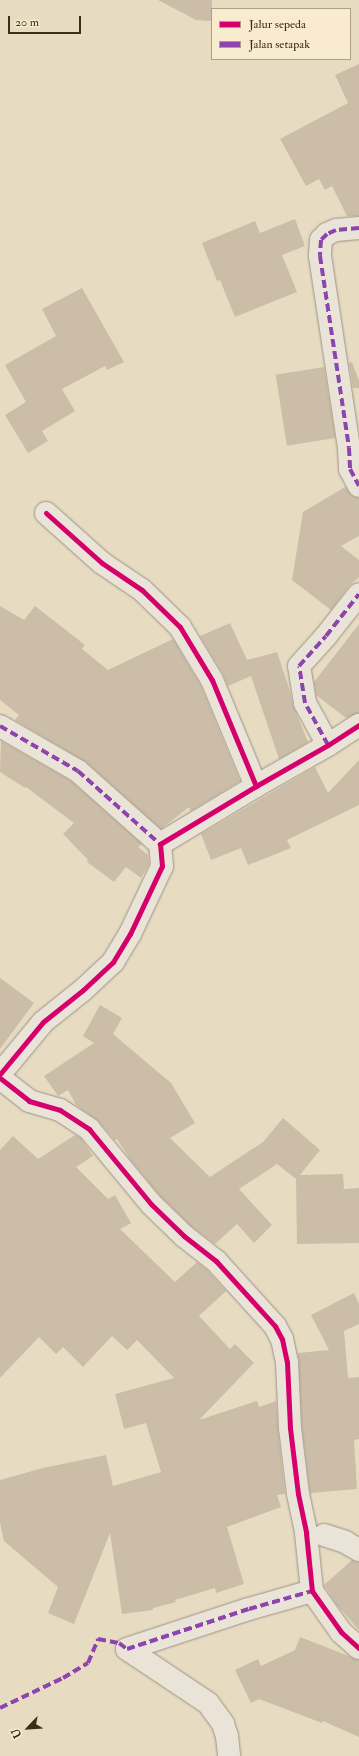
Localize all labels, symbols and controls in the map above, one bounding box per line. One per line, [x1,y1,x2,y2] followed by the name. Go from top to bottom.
[10,8,83,34] scale bar
[211,8,351,60] legend
[15,15,39,30] text: 20 m
[249,17,306,32] text: Jalur sepeda
[249,37,310,52] text: Jalan setapak
[8,1708,48,1748] north arrow
[9,1726,25,1740] text: U

